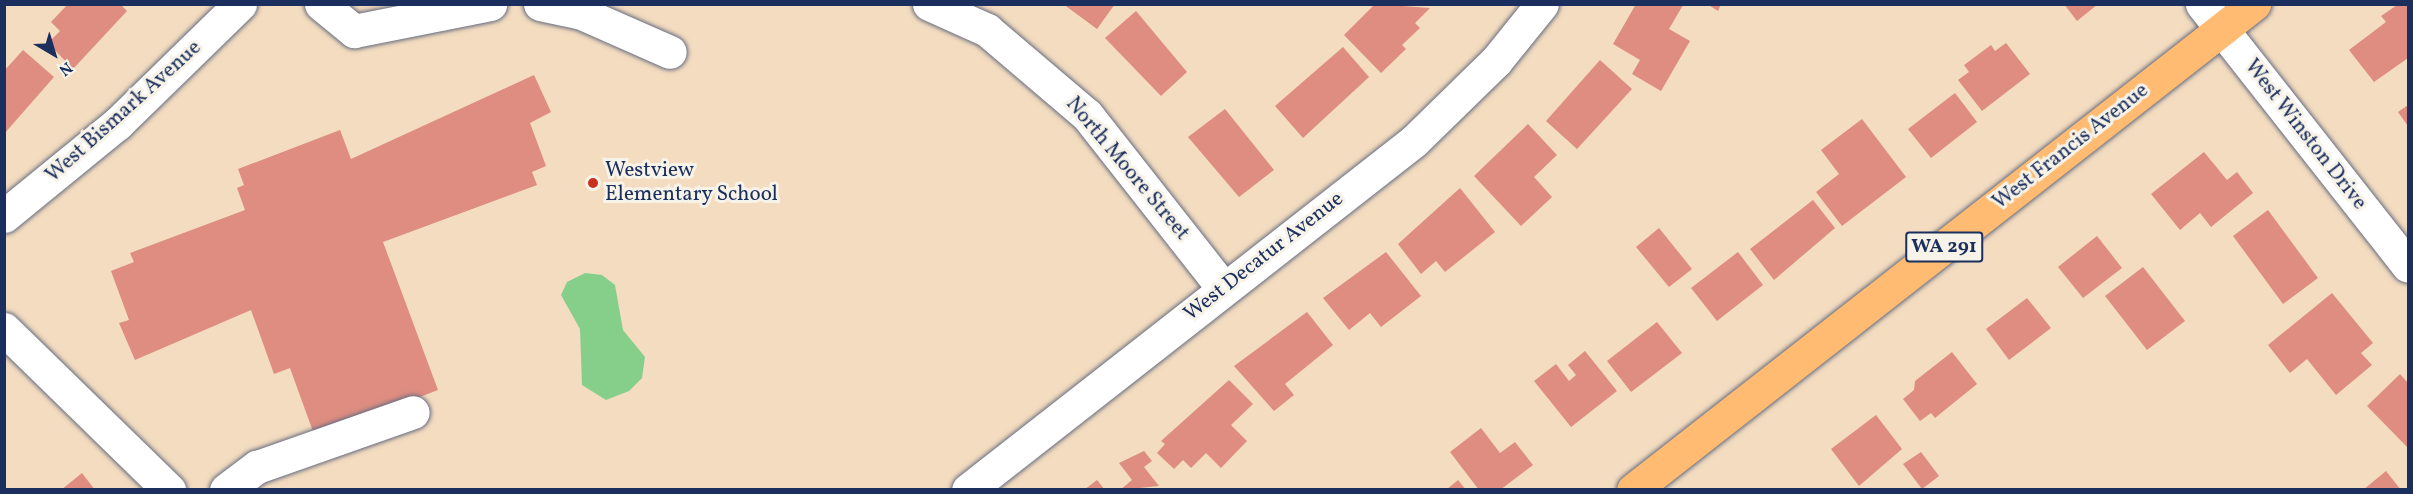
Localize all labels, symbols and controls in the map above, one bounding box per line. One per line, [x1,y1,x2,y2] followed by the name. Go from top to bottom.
[24,24,84,84] north arrow
[41,36,207,188] street label: West Bismark Avenue
[2238,55,2372,215] street label: West Winston Drive
[54,56,76,80] text: N
[1988,78,2154,216] street label: West Francis Avenue
[1060,92,1194,246] street label: North Moore Street
[605,158,779,208] place label: Westview Elementary School
[586,176,600,190] marker: Westview Elementary School
[1179,187,1349,327] street label: West Decatur Avenue
[1905,230,1983,264] road number: WA 291

